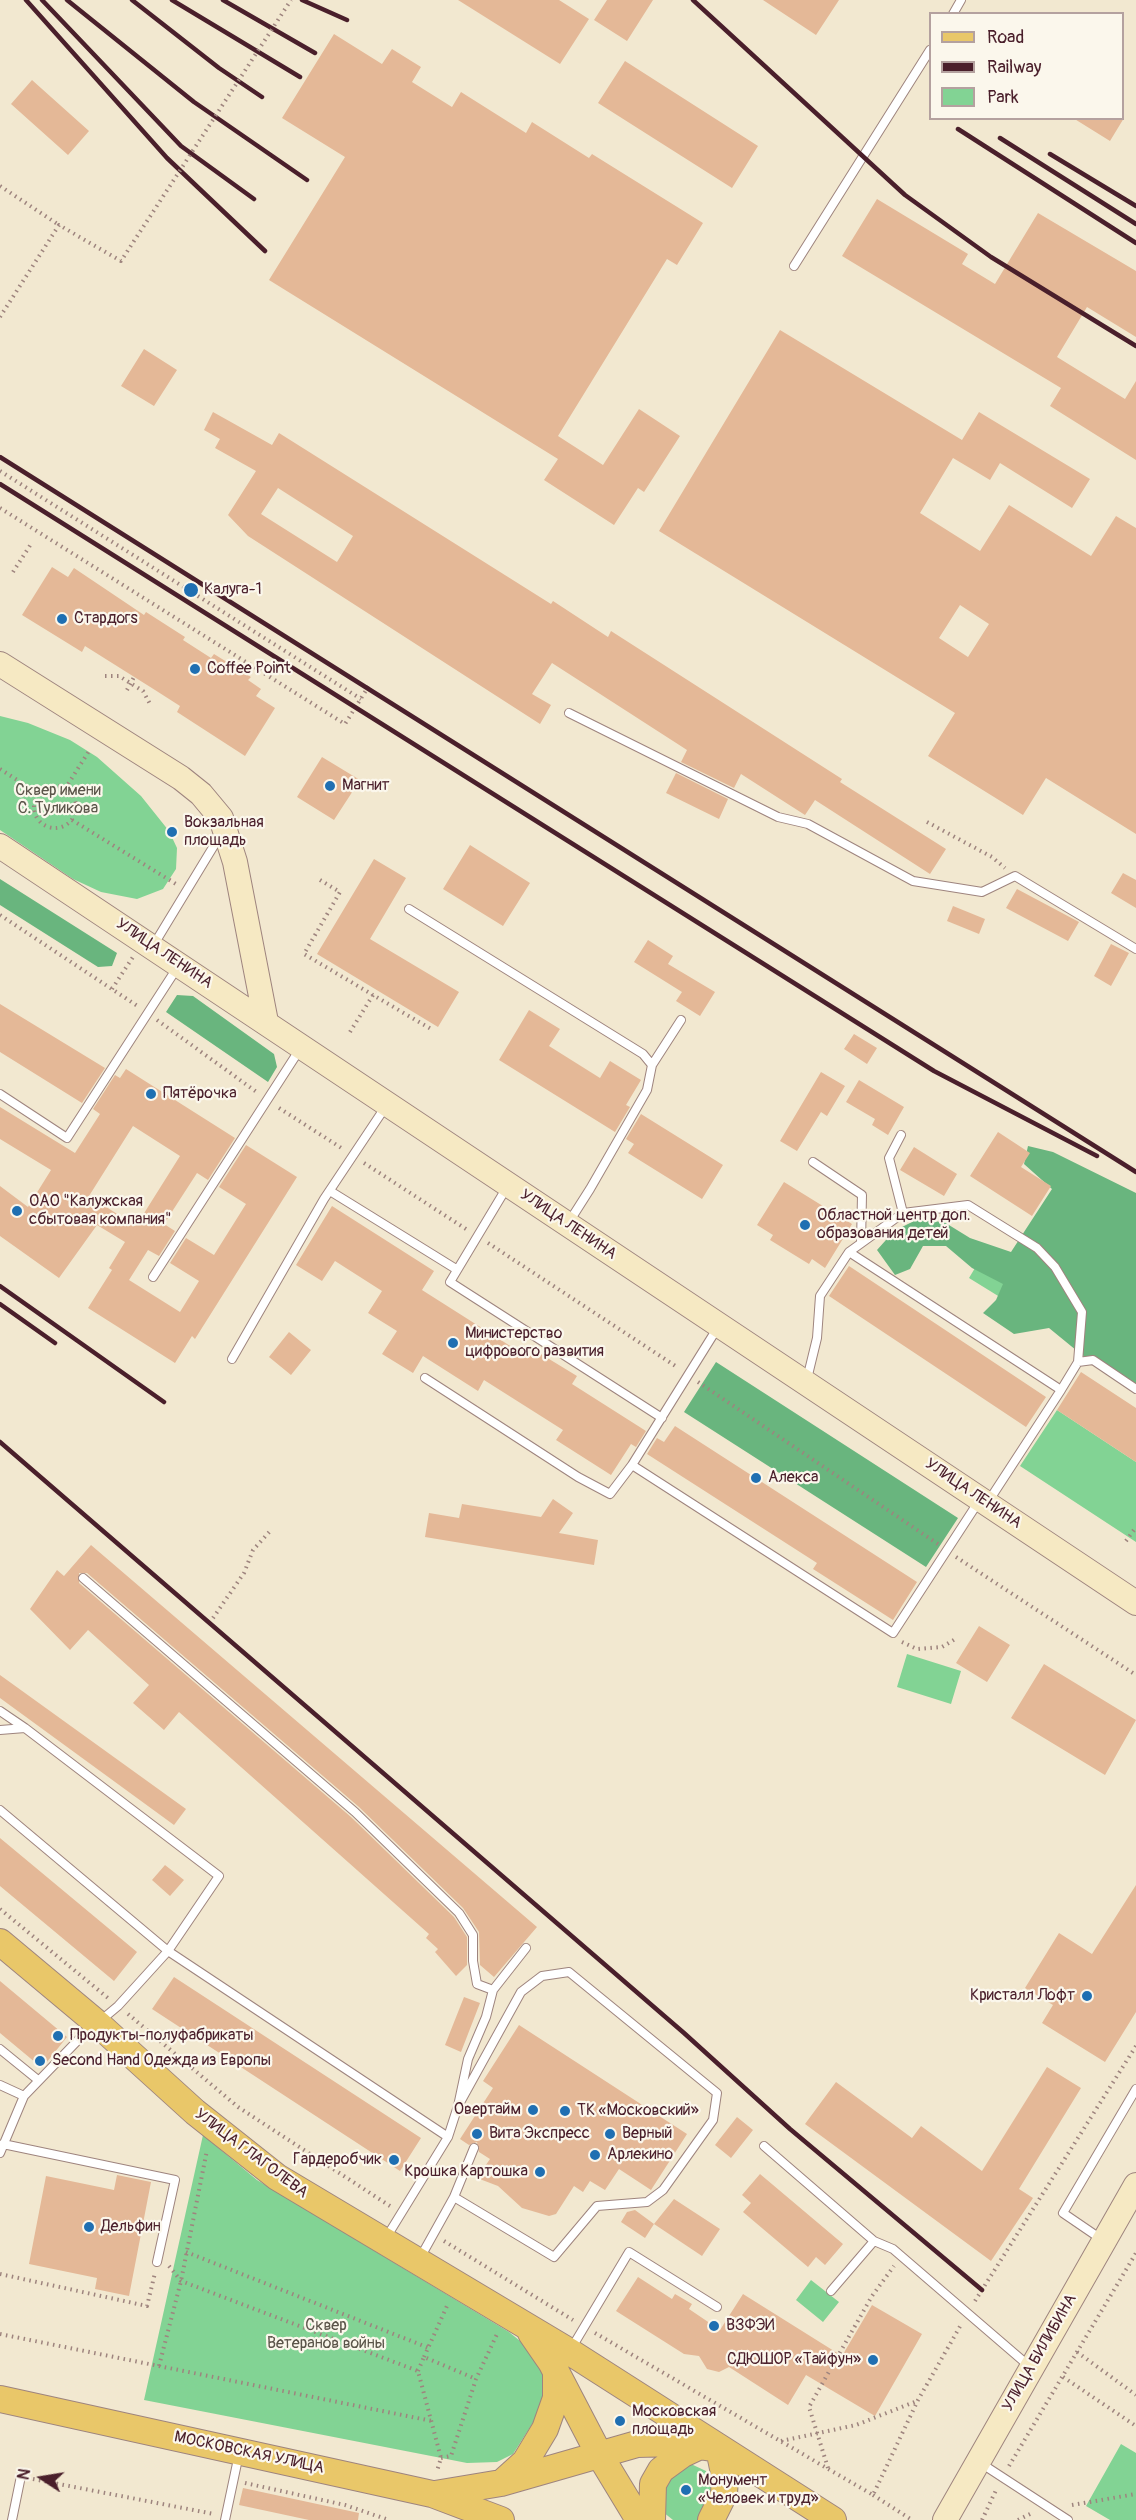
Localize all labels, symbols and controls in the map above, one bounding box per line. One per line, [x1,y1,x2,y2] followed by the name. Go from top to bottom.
[929,12,1124,120] legend
[987,26,1024,49] text: Road
[987,56,1042,79] text: Railway
[987,86,1019,109] text: Park
[204,580,262,600] place label: Калуга-1
[182,581,200,599] marker: Калуга-1
[74,609,138,629] place label: Стардогs
[55,612,69,626] marker: Стардогs
[207,659,291,679] place label: Coffee Point
[188,662,202,676] marker: Coffee Point
[342,776,390,796] place label: Магнит
[323,779,337,793] marker: Магнит
[15,781,101,819] park label: Сквер имени С. Туликова
[184,813,264,851] place label: Вокзальная площадь
[165,825,179,839] marker: Вокзальная площадь
[112,915,216,993] street label: УЛИЦА ЛЕНИНА
[163,1084,237,1104] place label: Пятёрочка
[144,1087,158,1101] marker: Пятёрочка
[516,1186,620,1264] street label: УЛИЦА ЛЕНИНА
[29,1192,172,1230] place label: ОАО "Калужская сбытовая компания"
[10,1204,24,1218] marker: ОАО "Калужская сбытовая компания"
[817,1206,971,1244] place label: Областной центр доп. образования детей
[798,1218,812,1232] marker: Областной центр доп. образования детей
[465,1324,604,1362] place label: Министерство цифрового развития
[446,1336,460,1350] marker: Министерство цифрового развития
[921,1455,1025,1533] street label: УЛИЦА ЛЕНИНА
[768,1468,819,1488] place label: Алекса
[749,1471,763,1485] marker: Алекса
[970,1986,1075,2006] place label: Кристалл Лофт
[1080,1989,1094,2003] marker: Кристалл Лофт
[70,2026,254,2046] place label: Продукты-полуфабрикаты
[51,2029,65,2043] marker: Продукты-полуфабрикаты
[52,2051,271,2071] place label: Second Hand Одежда из Европы
[33,2054,47,2068] marker: Second Hand Одежда из Европы
[454,2100,521,2120] place label: Овертайм
[577,2101,699,2121] place label: ТК «Московский»
[526,2103,540,2117] marker: Овертайм
[558,2104,572,2118] marker: ТК «Московский»
[191,2105,311,2203] street label: УЛИЦА ГЛАГОЛЕВА
[489,2124,590,2144] place label: Вита Экспресс
[622,2124,672,2144] place label: Верный
[470,2127,484,2141] marker: Вита Экспресс
[603,2127,617,2141] marker: Верный
[607,2145,673,2165] place label: Арлекино
[588,2148,602,2162] marker: Арлекино
[293,2150,382,2170] place label: Гардеробчик
[387,2153,401,2167] marker: Гардеробчик
[404,2162,528,2182] place label: Крошка Картошка
[533,2165,547,2179] marker: Крошка Картошка
[101,2217,161,2237] place label: Дельфин
[82,2220,96,2234] marker: Дельфин
[999,2291,1081,2415] street label: УЛИЦА БИЛИБИНА
[267,2316,385,2354] park label: Сквер Ветеранов войны
[726,2316,775,2336] place label: ВЗФЭИ
[707,2319,721,2333] marker: ВЗФЭИ
[727,2350,861,2370] place label: СДЮШОР «Тайфун»
[866,2353,880,2367] marker: СДЮШОР «Тайфун»
[632,2402,716,2440] place label: Московская площадь
[613,2414,627,2428] marker: Московская площадь
[172,2428,326,2478] street label: МОСКОВСКАЯ УЛИЦА
[12,2448,72,2508] north arrow
[13,2467,35,2482] text: N
[698,2471,819,2509] place label: Монумент «Человек и труд»
[679,2483,693,2497] marker: Монумент «Человек и труд»

